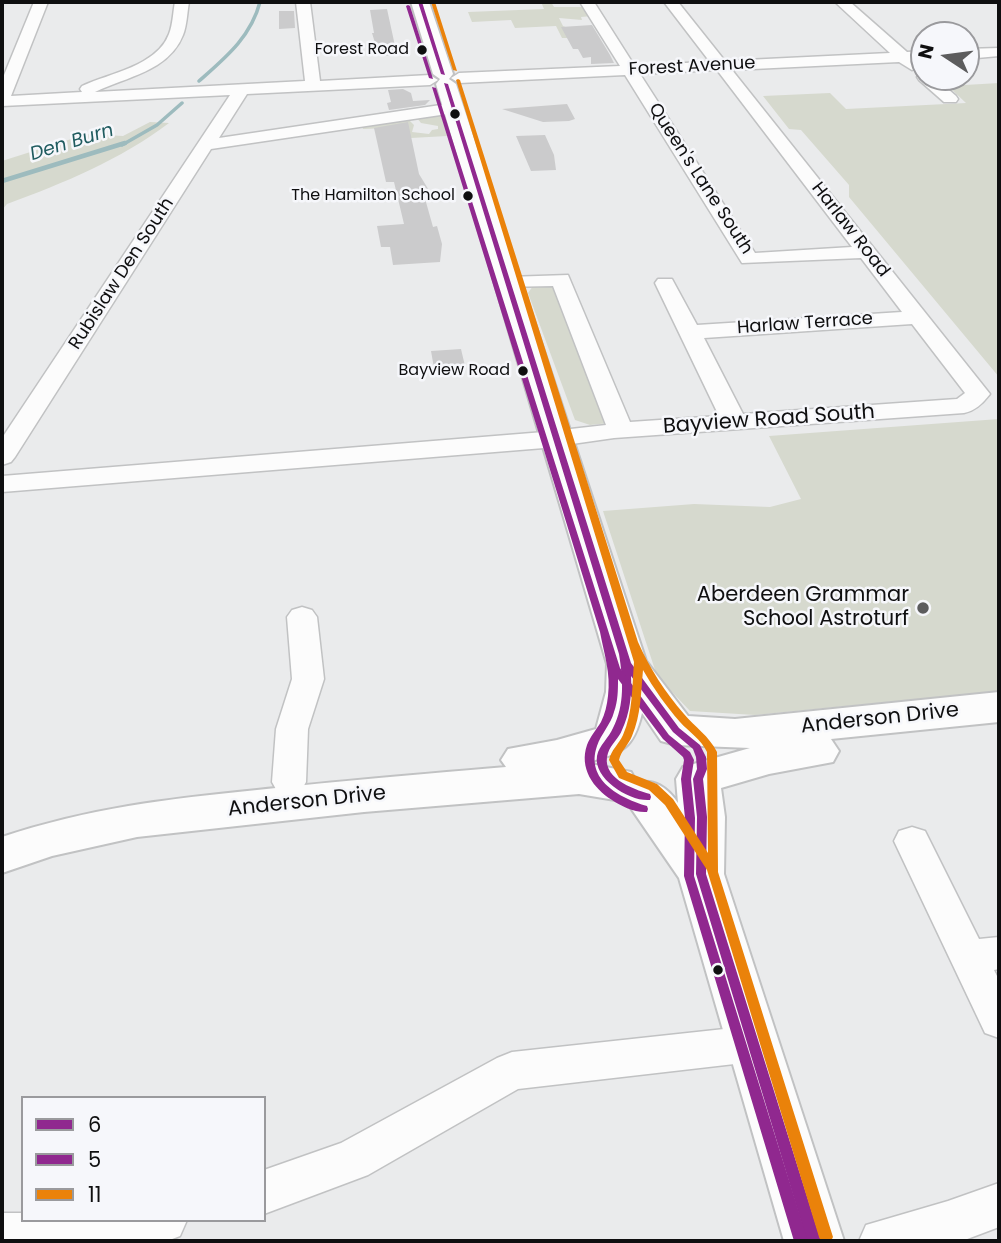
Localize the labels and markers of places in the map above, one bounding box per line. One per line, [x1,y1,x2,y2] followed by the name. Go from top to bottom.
[315,40,409,60] place label: Forest Road
[415,43,429,57] marker: Forest Road
[448,107,462,121] unlabelled marker
[291,186,455,206] place label: The Hamilton School
[461,189,475,203] marker: The Hamilton School
[399,361,510,381] place label: Bayview Road
[516,364,530,378] marker: Bayview Road
[697,583,909,633] place label: Aberdeen Grammar School Astroturf
[915,600,931,616] marker: Aberdeen Grammar School Astroturf
[711,963,725,977] unlabelled marker

